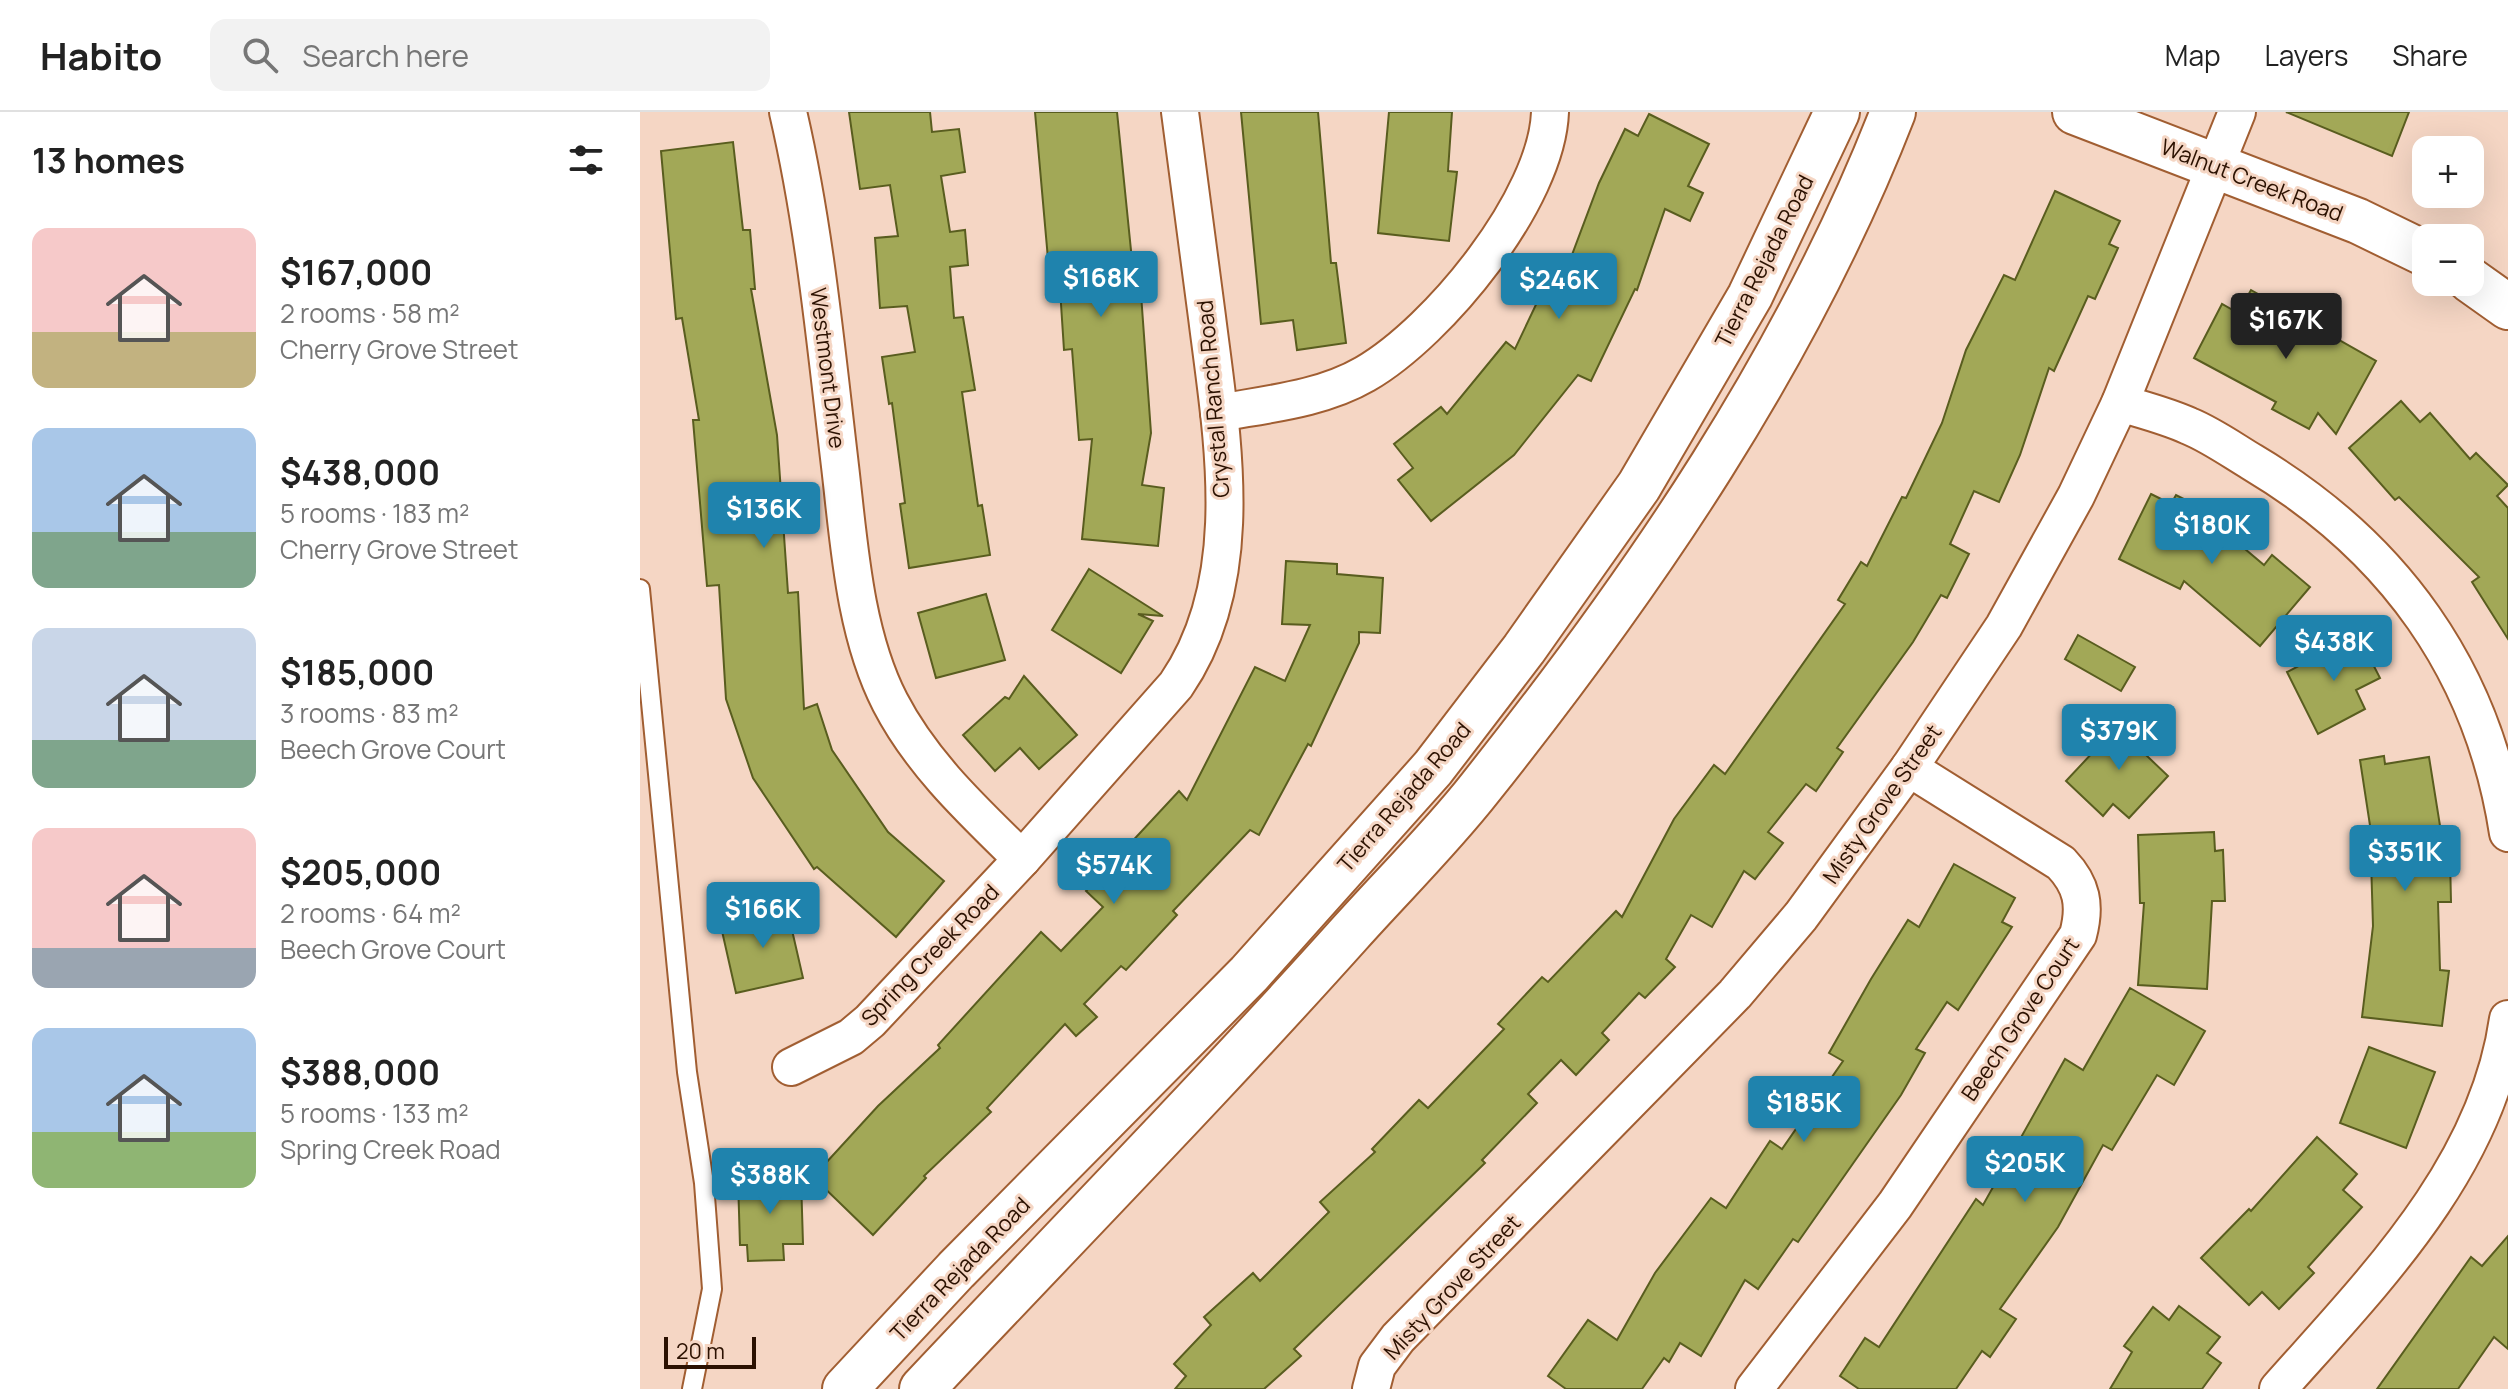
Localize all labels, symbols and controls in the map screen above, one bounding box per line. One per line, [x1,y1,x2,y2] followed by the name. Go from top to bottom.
[210,19,770,91] search box
[40,29,162,81] text: Habito
[238,33,282,77] icon: search
[302,35,469,76] text: Search here
[2165,36,2221,74] text: Map
[2265,36,2348,74] text: Layers
[2392,36,2468,74] text: Share
[2157,131,2347,229] street label: Walnut Creek Road
[2412,136,2484,296] map controls
[2412,136,2484,208] button: +
[32,137,185,183] text: 13 homes
[564,138,608,182] icon: filters
[1708,170,1820,352] street label: Tierra Rejada Road
[2412,224,2484,296] button: −
[280,249,432,295] text: $167,000
[1045,251,1157,319] pin: $168K
[1503,253,1615,321] pin: $246K
[1063,259,1139,295] text: $168K
[96,260,192,356] icon: home
[1519,261,1599,297] text: $246K
[803,286,853,450] street label: Westmont Drive
[2230,293,2342,361] pin: $167K
[280,295,460,331] text: 2 rooms · 58 m²
[1189,299,1237,499] street label: Crystal Ranch Road
[2249,301,2323,337] text: $167K
[280,331,518,367] text: Cherry Grove Street
[280,449,440,495] text: $438,000
[96,460,192,556] icon: home
[708,482,820,550] pin: $136K
[726,490,802,526] text: $136K
[280,495,469,531] text: 5 rooms · 183 m²
[2156,498,2268,566] pin: $180K
[2173,506,2251,542] text: $180K
[280,531,518,567] text: Cherry Grove Street
[2278,615,2390,683] pin: $438K
[2294,623,2374,659] text: $438K
[280,649,434,695] text: $185,000
[96,660,192,756] icon: home
[280,695,459,731] text: 3 rooms · 83 m²
[2063,704,2175,772] pin: $379K
[2080,712,2158,748] text: $379K
[1331,716,1477,878] street label: Tierra Rejada Road
[1816,718,1948,890] street label: Misty Grove Street
[280,731,506,767] text: Beech Grove Court
[2349,825,2461,893] pin: $351K
[2368,833,2442,869] text: $351K
[1058,838,1170,906] pin: $574K
[1075,846,1153,882] text: $574K
[280,849,441,895] text: $205,000
[96,860,192,956] icon: home
[854,877,1006,1033] street label: Spring Creek Road
[707,882,819,950] pin: $166K
[725,890,801,926] text: $166K
[280,895,461,931] text: 2 rooms · 64 m²
[280,931,506,967] text: Beech Grove Court
[1954,931,2086,1107] street label: Beech Grove Court
[280,1049,440,1095] text: $388,000
[96,1060,192,1156] icon: home
[1748,1076,1860,1144] pin: $185K
[1766,1084,1842,1120] text: $185K
[280,1095,469,1131] text: 5 rooms · 133 m²
[280,1131,501,1167] text: Spring Creek Road
[1969,1136,2081,1204] pin: $205K
[1985,1144,2065,1180] text: $205K
[714,1148,826,1216] pin: $388K
[730,1156,810,1192] text: $388K
[883,1190,1037,1348] street label: Tierra Rejada Road
[1377,1208,1527,1366] street label: Misty Grove Street
[664,1333,756,1369] scale bar
[676,1336,725,1366] text: 20 m

